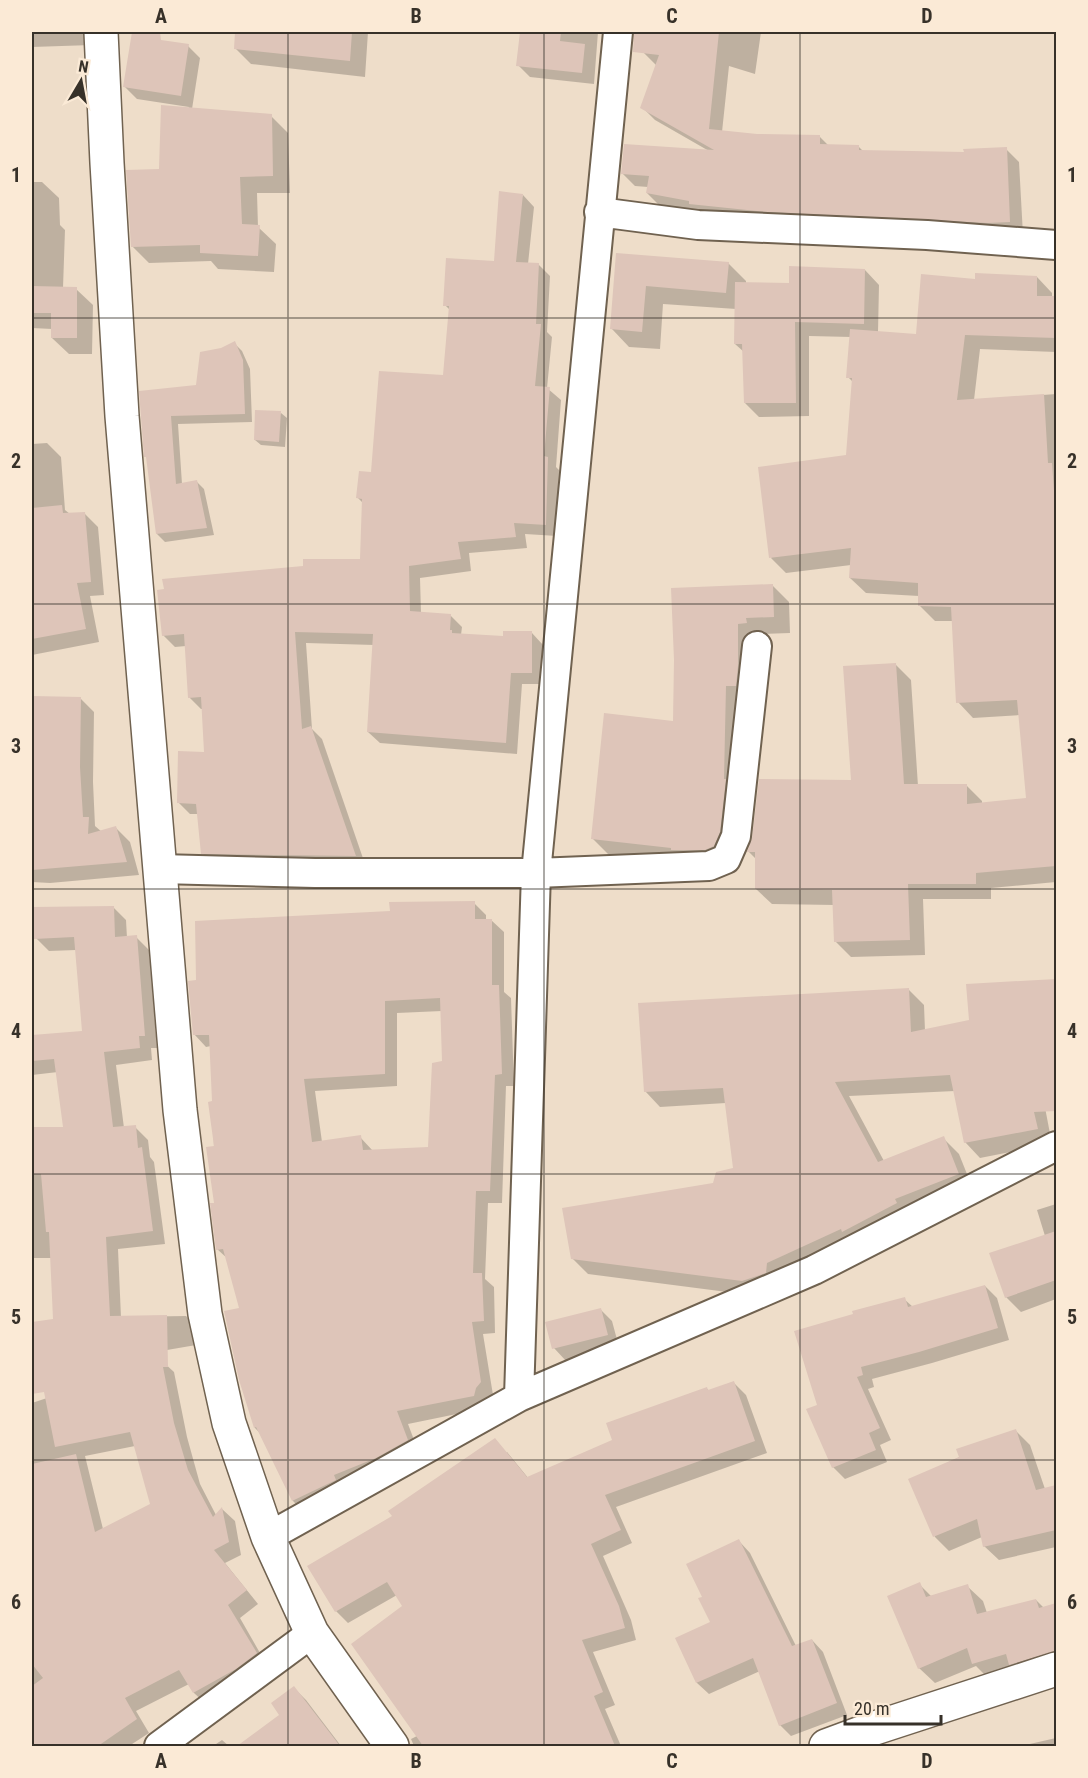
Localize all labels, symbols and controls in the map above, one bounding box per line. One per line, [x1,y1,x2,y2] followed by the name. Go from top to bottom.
[155,4,167,28] text: A
[410,4,422,28] text: B
[666,4,678,28] text: C
[921,4,933,28] text: D
[51,51,111,111] north arrow
[77,57,90,77] text: N
[11,163,21,187] text: 1
[1067,163,1077,187] text: 1
[11,449,21,473] text: 2
[1067,449,1077,473] text: 2
[11,734,21,758] text: 3
[1067,734,1077,758] text: 3
[11,1019,21,1043] text: 4
[1067,1019,1077,1043] text: 4
[11,1305,21,1329] text: 5
[1067,1305,1077,1329] text: 5
[11,1590,21,1614] text: 6
[1067,1590,1077,1614] text: 6
[845,1688,941,1726] scale bar
[854,1698,889,1719] text: 20 m
[155,1749,167,1773] text: A
[410,1749,422,1773] text: B
[666,1749,678,1773] text: C
[921,1749,933,1773] text: D

